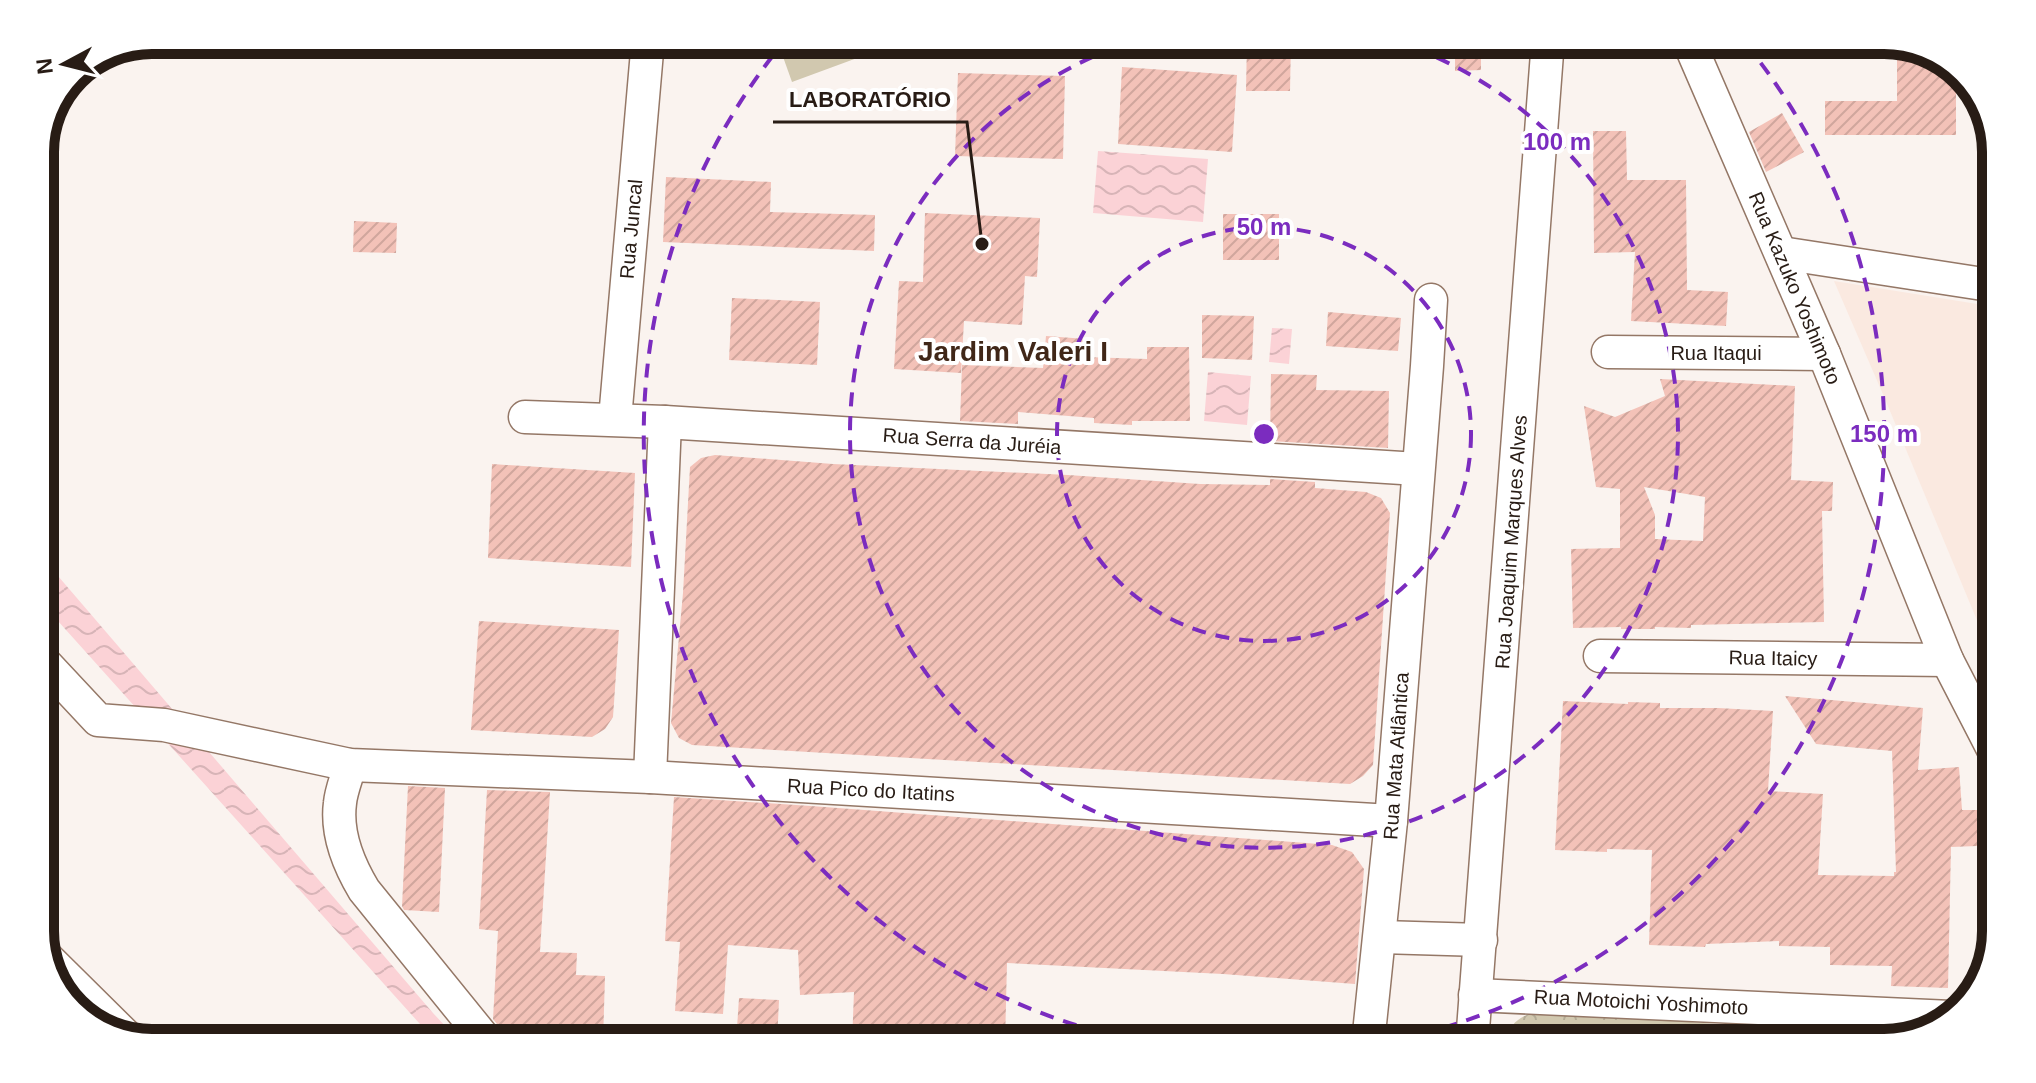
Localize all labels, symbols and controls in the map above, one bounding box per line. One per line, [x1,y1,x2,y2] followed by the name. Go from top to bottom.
[24,24,104,104] north arrow
[31,57,58,76] text: N
[773,76,967,122] callout: LABORATÓRIO
[789,87,951,112] text: LABORATÓRIO
[1523,128,1591,155] text: 100 m
[616,178,646,280] street label: Rua Juncal
[1744,189,1846,387] street label: Rua Kazuko Yoshimoto
[1237,213,1291,240] text: 50 m
[918,336,1108,367] district label: Jardim Valeri I
[1670,342,1762,364] street label: Rua Itaqui
[1491,414,1531,670] street label: Rua Joaquim Marques Alves
[1250,420,1278,448] centre of rings
[1850,420,1918,447] text: 150 m
[882,424,1063,458] street label: Rua Serra da Juréia
[1728,646,1818,670] street label: Rua Itaicy
[1379,671,1413,841] street label: Rua Mata Atlântica
[787,775,955,805] street label: Rua Pico do Itatins
[1533,985,1749,1019] street label: Rua Motoichi Yoshimoto

